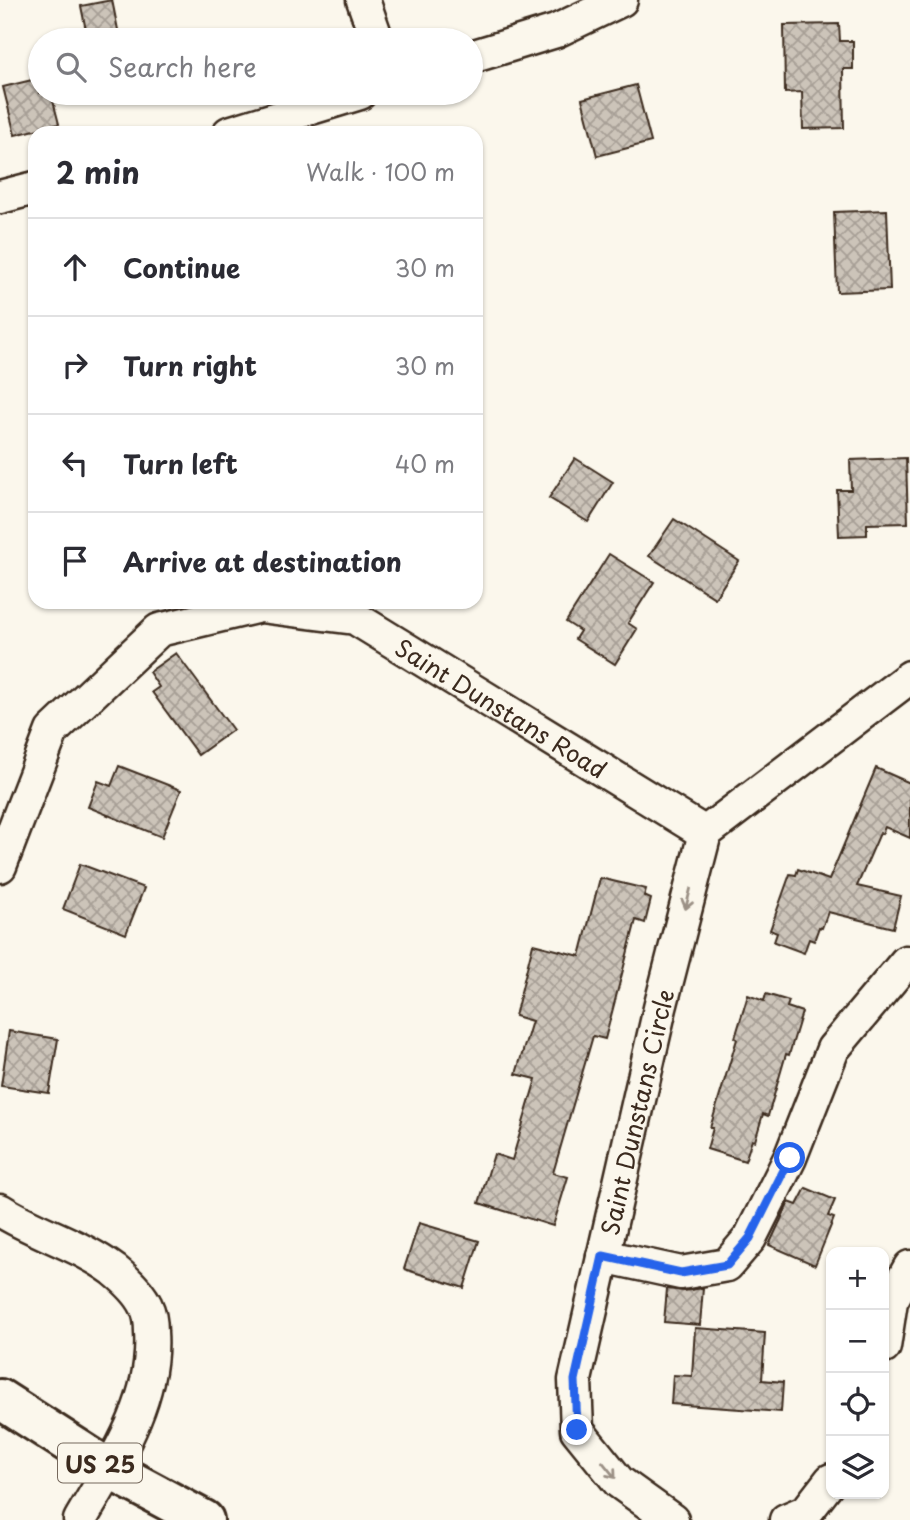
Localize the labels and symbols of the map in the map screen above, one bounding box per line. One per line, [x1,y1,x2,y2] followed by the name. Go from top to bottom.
[388,629,614,787] street label: Saint Dunstans Road
[681,887,694,910] one-way arrow
[591,985,682,1239] street label: Saint Dunstans Circle
[774,1142,805,1173] route start
[561,1414,592,1445] route end
[58,1444,142,1482] road number: US 25
[602,1460,617,1478] one-way arrow

